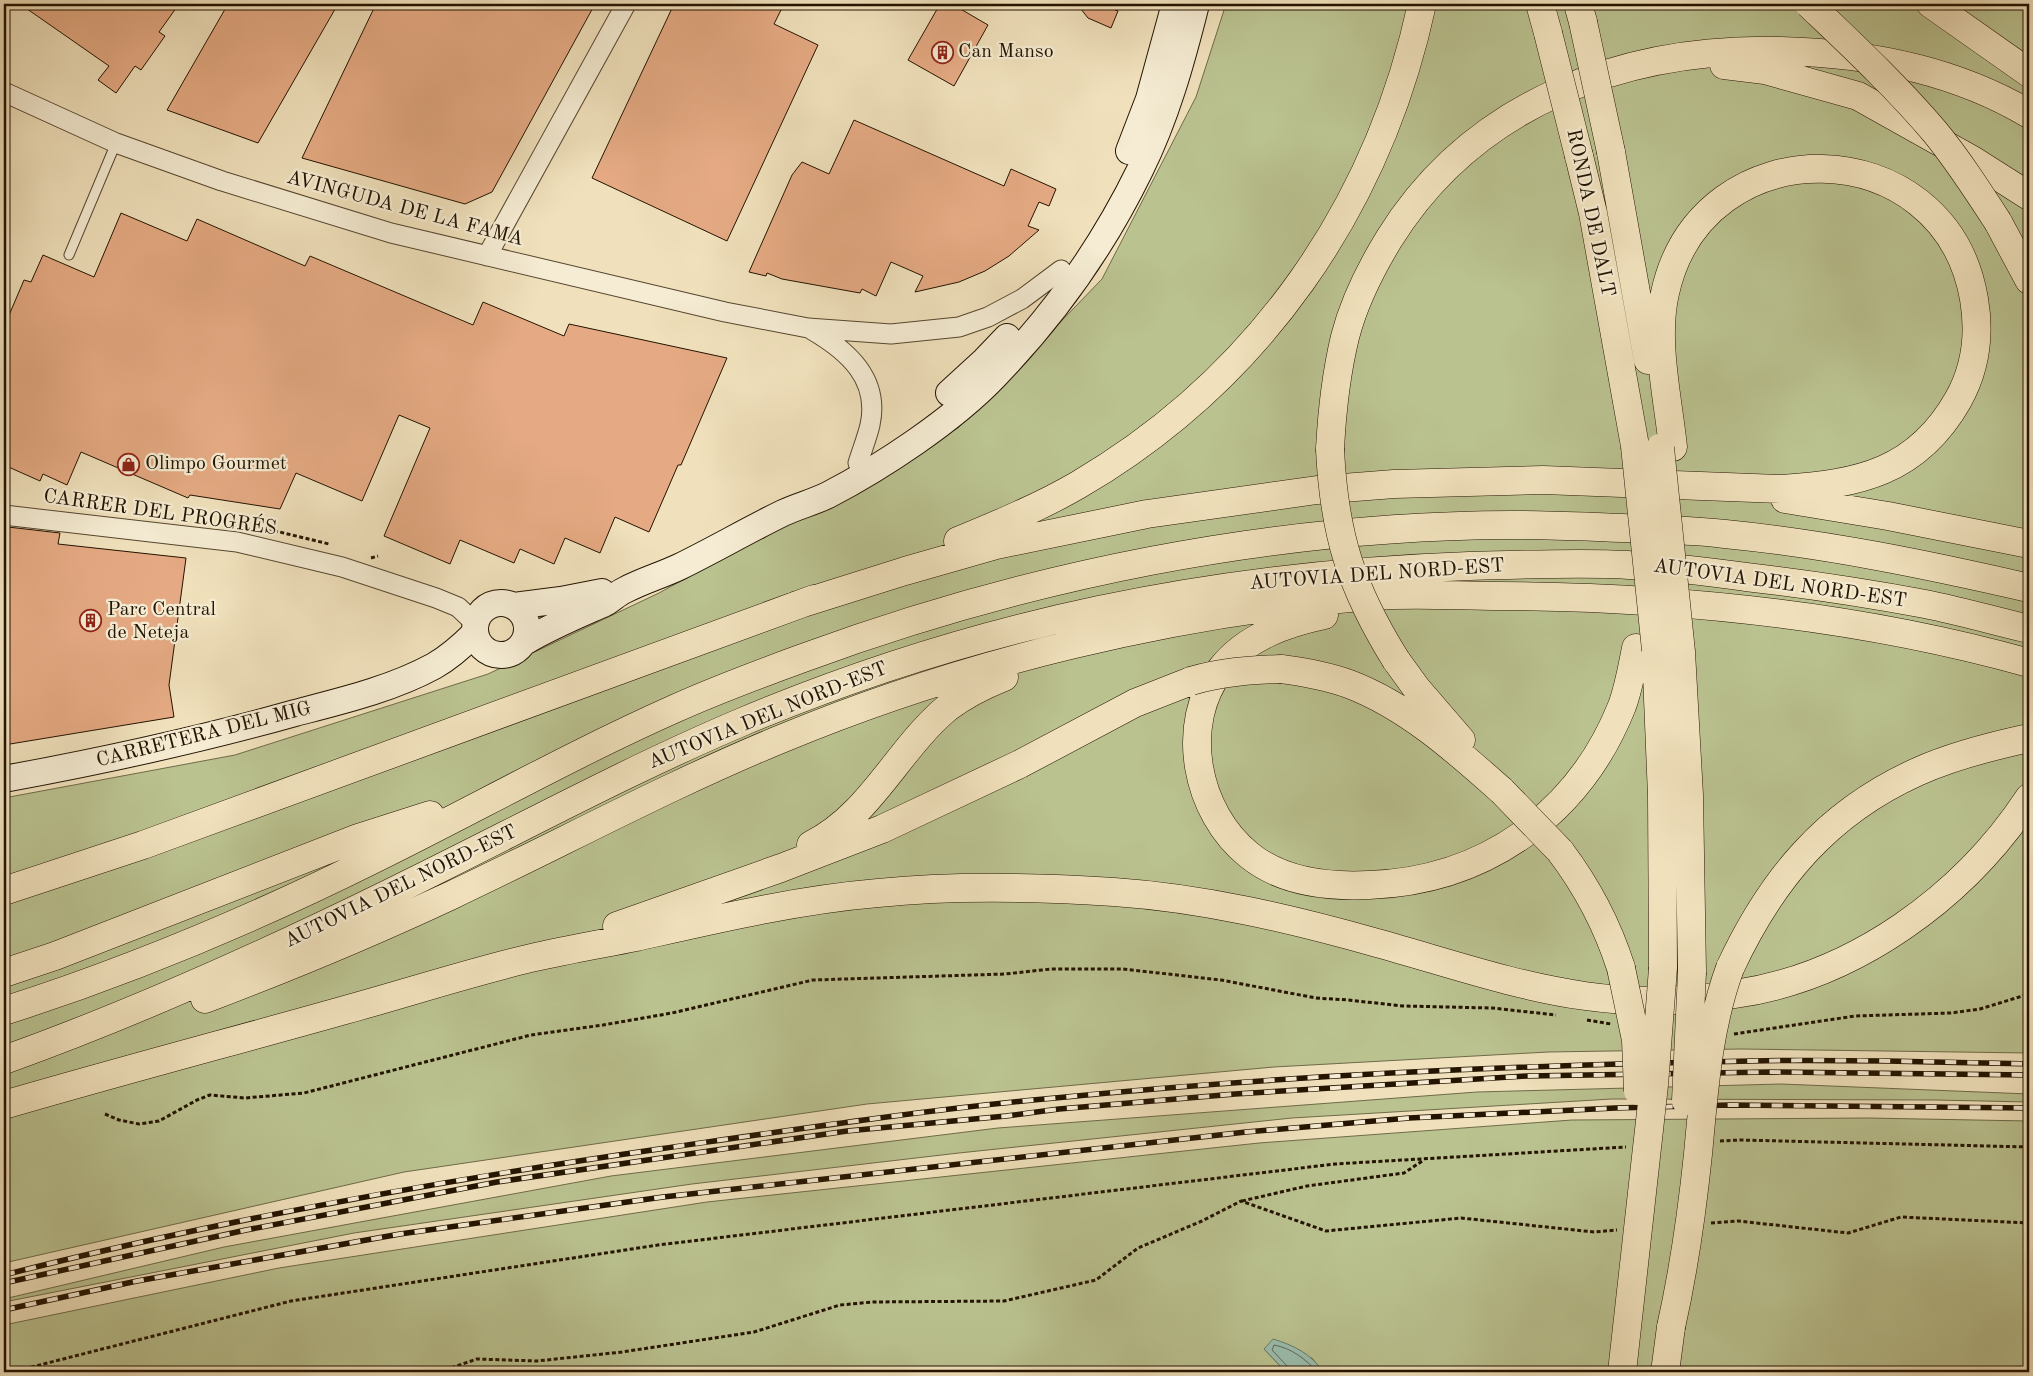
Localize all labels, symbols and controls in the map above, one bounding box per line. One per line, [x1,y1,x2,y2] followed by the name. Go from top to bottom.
[930,40,954,64] building icon: Can Manso
[958,42,1054,62] place label: Can Manso
[1562,127,1618,299] street label: RONDA DE DALT
[284,168,526,250] street label: AVINGUDA DE LA FAMA
[117,452,141,476] shop icon: Olimpo Gourmet
[145,454,287,474] place label: Olimpo Gourmet
[42,484,278,539] street label: CARRER DEL PROGRÉS
[1249,556,1505,594] street label: AUTOVIA DEL NORD-EST
[1652,556,1908,612] street label: AUTOVIA DEL NORD-EST
[107,600,216,643] place label: Parc Central de Neteja
[79,609,103,633] building icon: Parc Central de Neteja
[646,659,890,773] street label: AUTOVIA DEL NORD-EST
[94,699,314,771] street label: CARRETERA DEL MIG
[282,822,520,952] street label: AUTOVIA DEL NORD-EST

